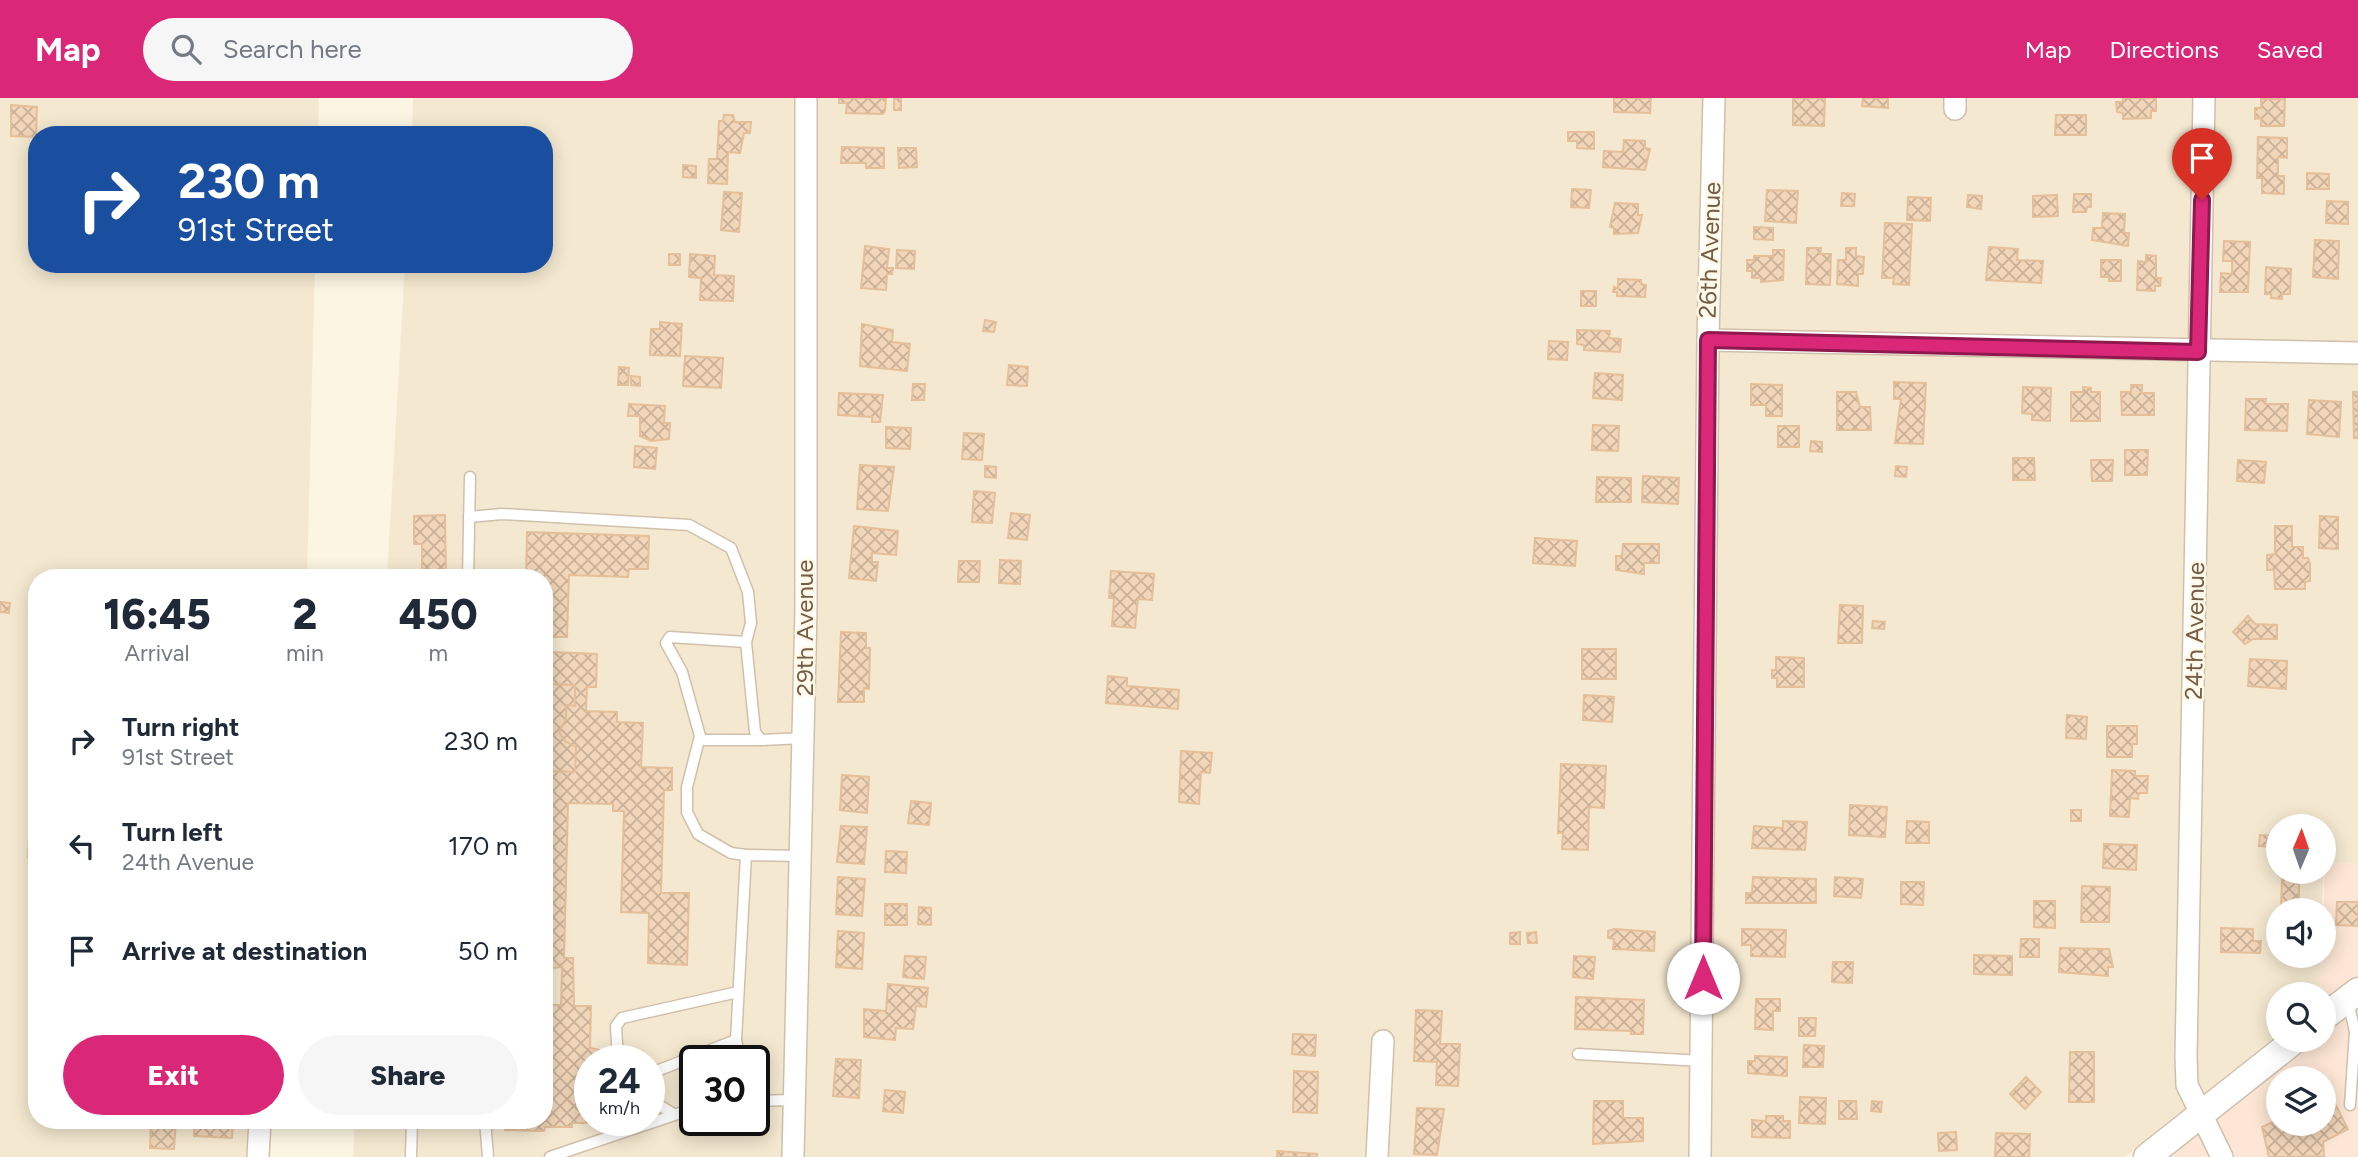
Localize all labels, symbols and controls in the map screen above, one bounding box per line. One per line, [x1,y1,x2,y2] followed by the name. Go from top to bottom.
[143,18,633,81] search box
[35,30,101,69] text: Map
[167,30,205,68] icon: search
[223,33,362,65] text: Search here
[2025,35,2071,64] text: Map
[2109,35,2219,64] text: Directions
[2257,35,2323,64] text: Saved
[2172,128,2232,200] pin
[2183,139,2221,177] icon: arrive
[178,151,320,210] text: 230 m
[63,154,154,245] icon: right
[1693,181,1726,319] street label: 26th Avenue
[178,211,334,249] text: 91st Street
[790,560,819,696] street label: 29th Avenue
[2179,562,2210,700] street label: 24th Avenue
[103,589,211,640] text: 16:45
[293,589,317,640] text: 2
[399,589,478,640] text: 450
[125,639,189,667] text: Arrival
[286,639,324,667] text: min
[429,639,448,667] text: m
[122,711,239,743] text: Turn right
[63,722,101,760] icon: right
[444,725,518,757] text: 230 m
[122,743,234,771] text: 91st Street
[2266,814,2336,884] north arrow
[2266,814,2336,1136] map controls
[122,816,223,848] text: Turn left
[63,827,101,865] icon: left
[448,830,518,862] text: 170 m
[122,848,254,876] text: 24th Avenue
[2266,898,2336,968] button: sound
[63,932,101,970] icon: arrive
[122,935,367,967] text: Arrive at destination
[458,935,518,967] text: 50 m
[1666,941,1740,1015] position arrow
[2266,982,2336,1052] button: search
[63,1035,284,1115] button: Exit
[298,1035,518,1115] button: Share
[679,1045,770,1136] speed limit sign: 30
[598,1060,641,1102] text: 24
[2266,1066,2336,1136] button: layers
[599,1097,640,1119] text: km/h

